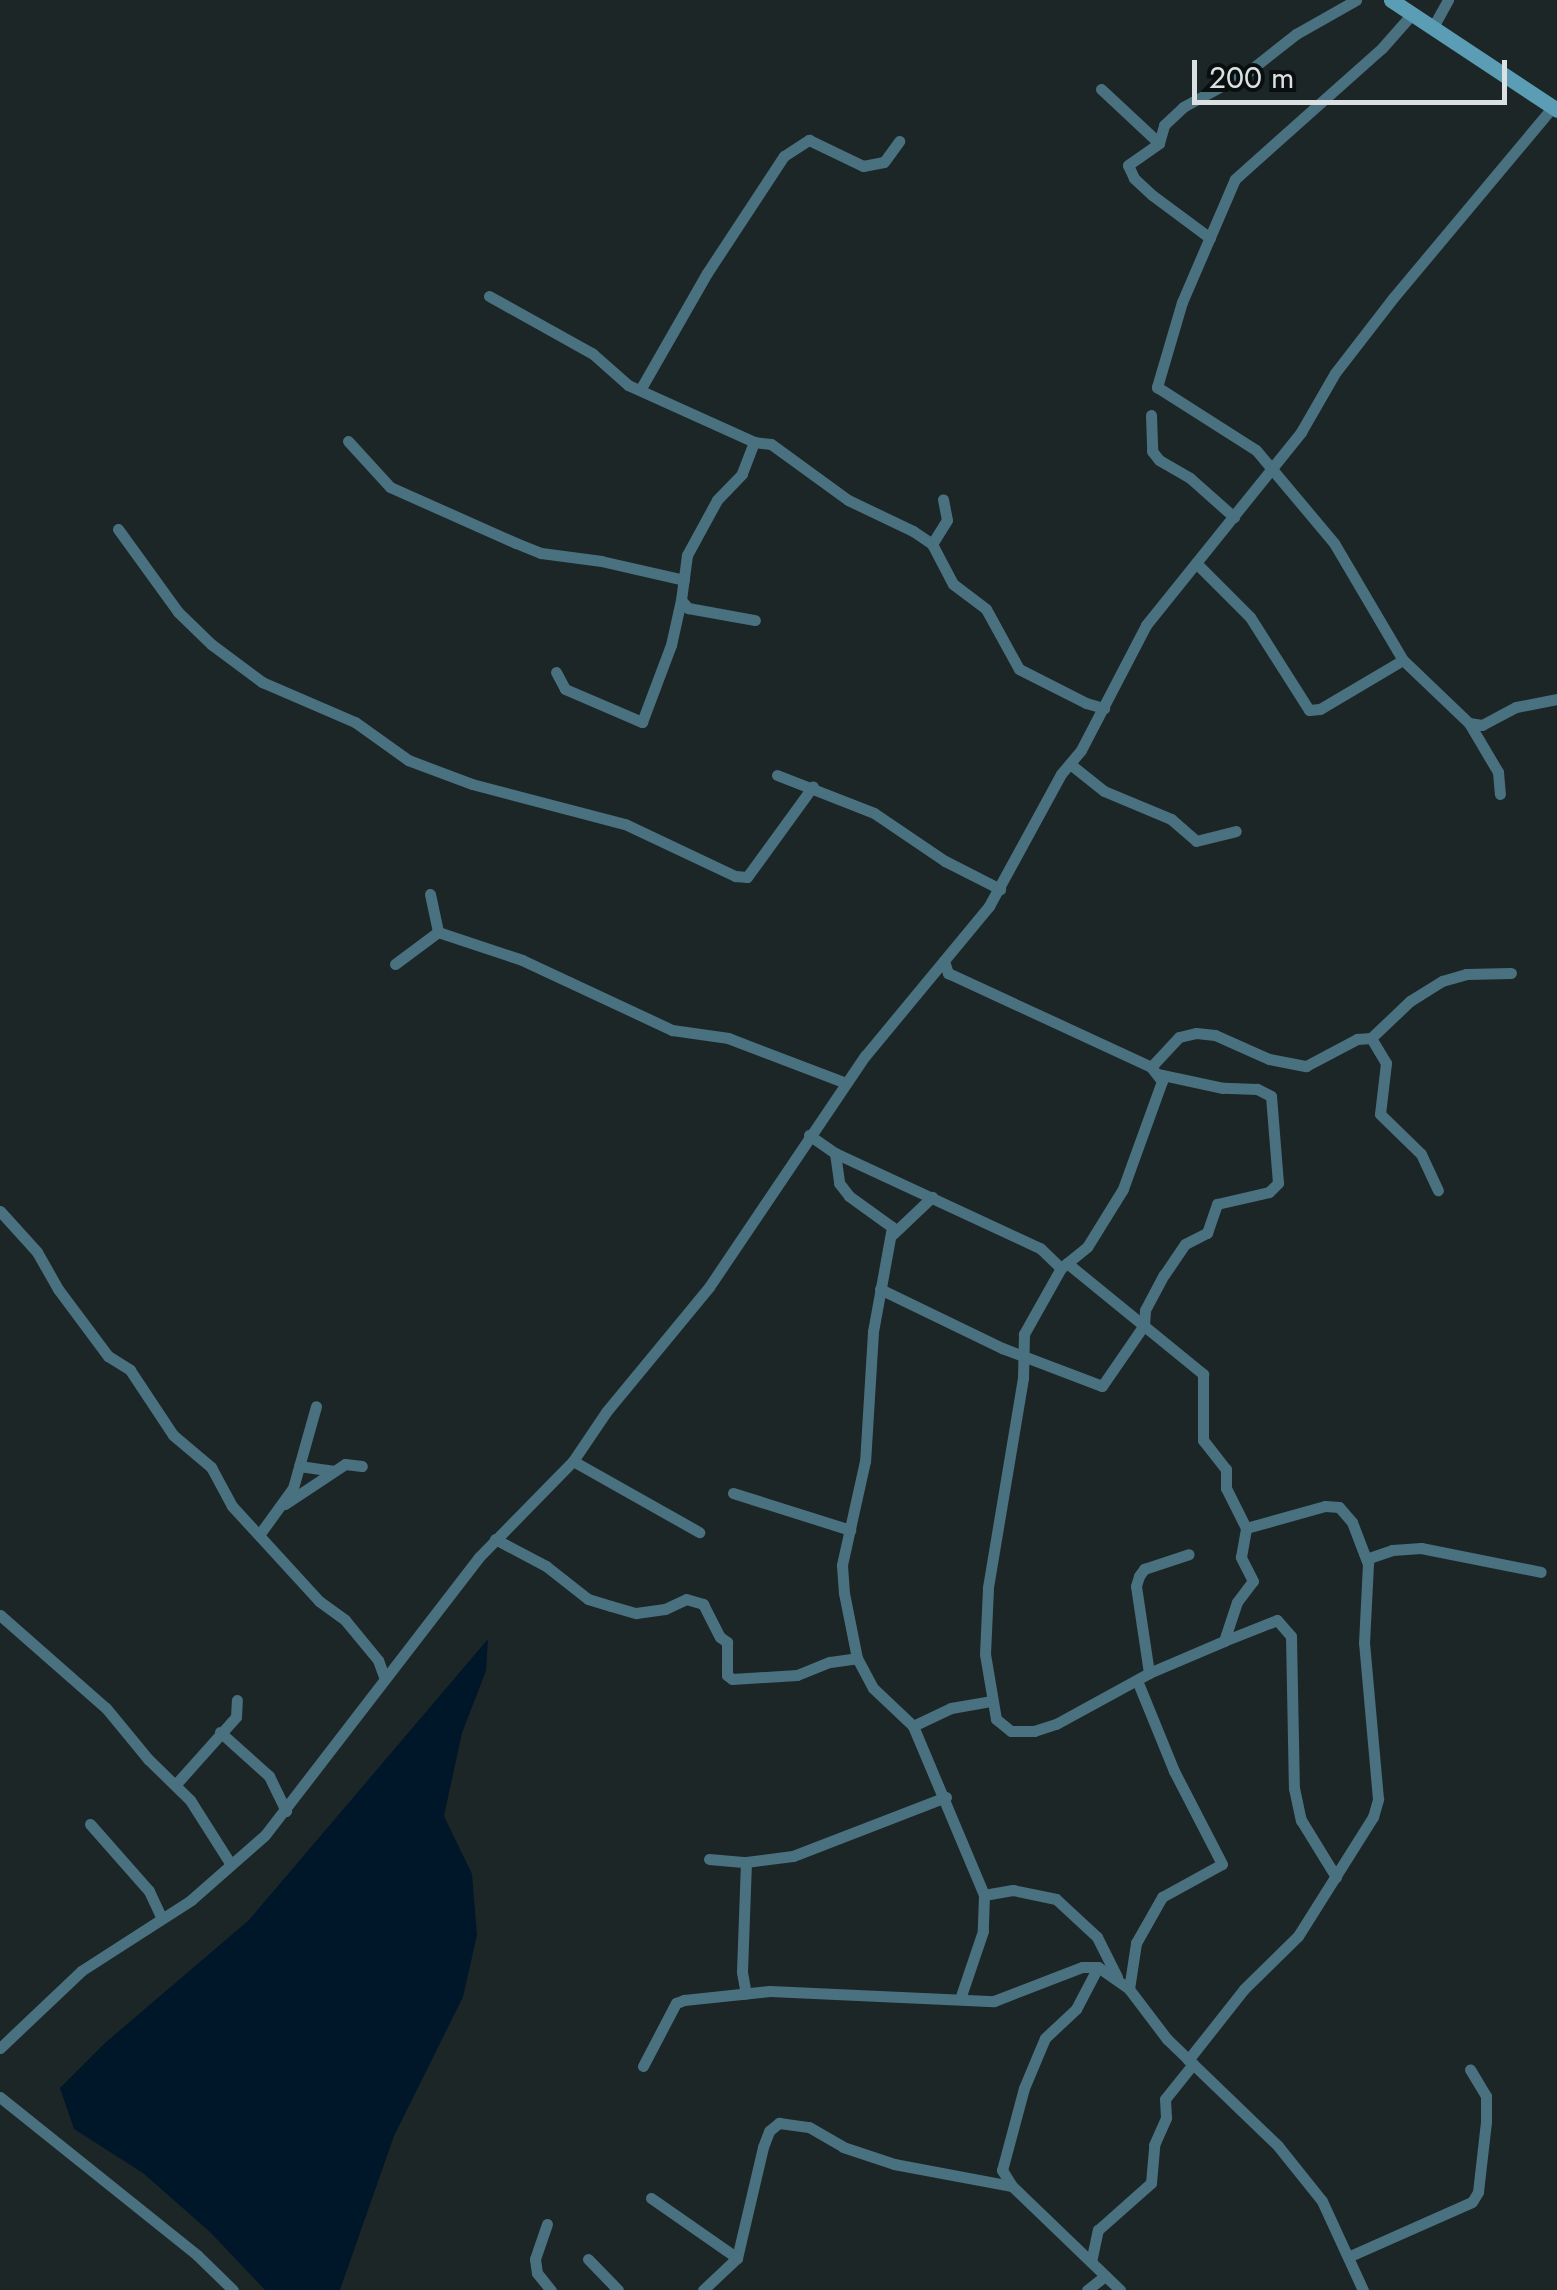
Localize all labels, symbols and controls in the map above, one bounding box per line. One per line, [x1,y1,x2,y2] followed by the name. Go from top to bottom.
[1197,40,1512,102] scale bar
[1209,56,1294,99] text: 200 m

